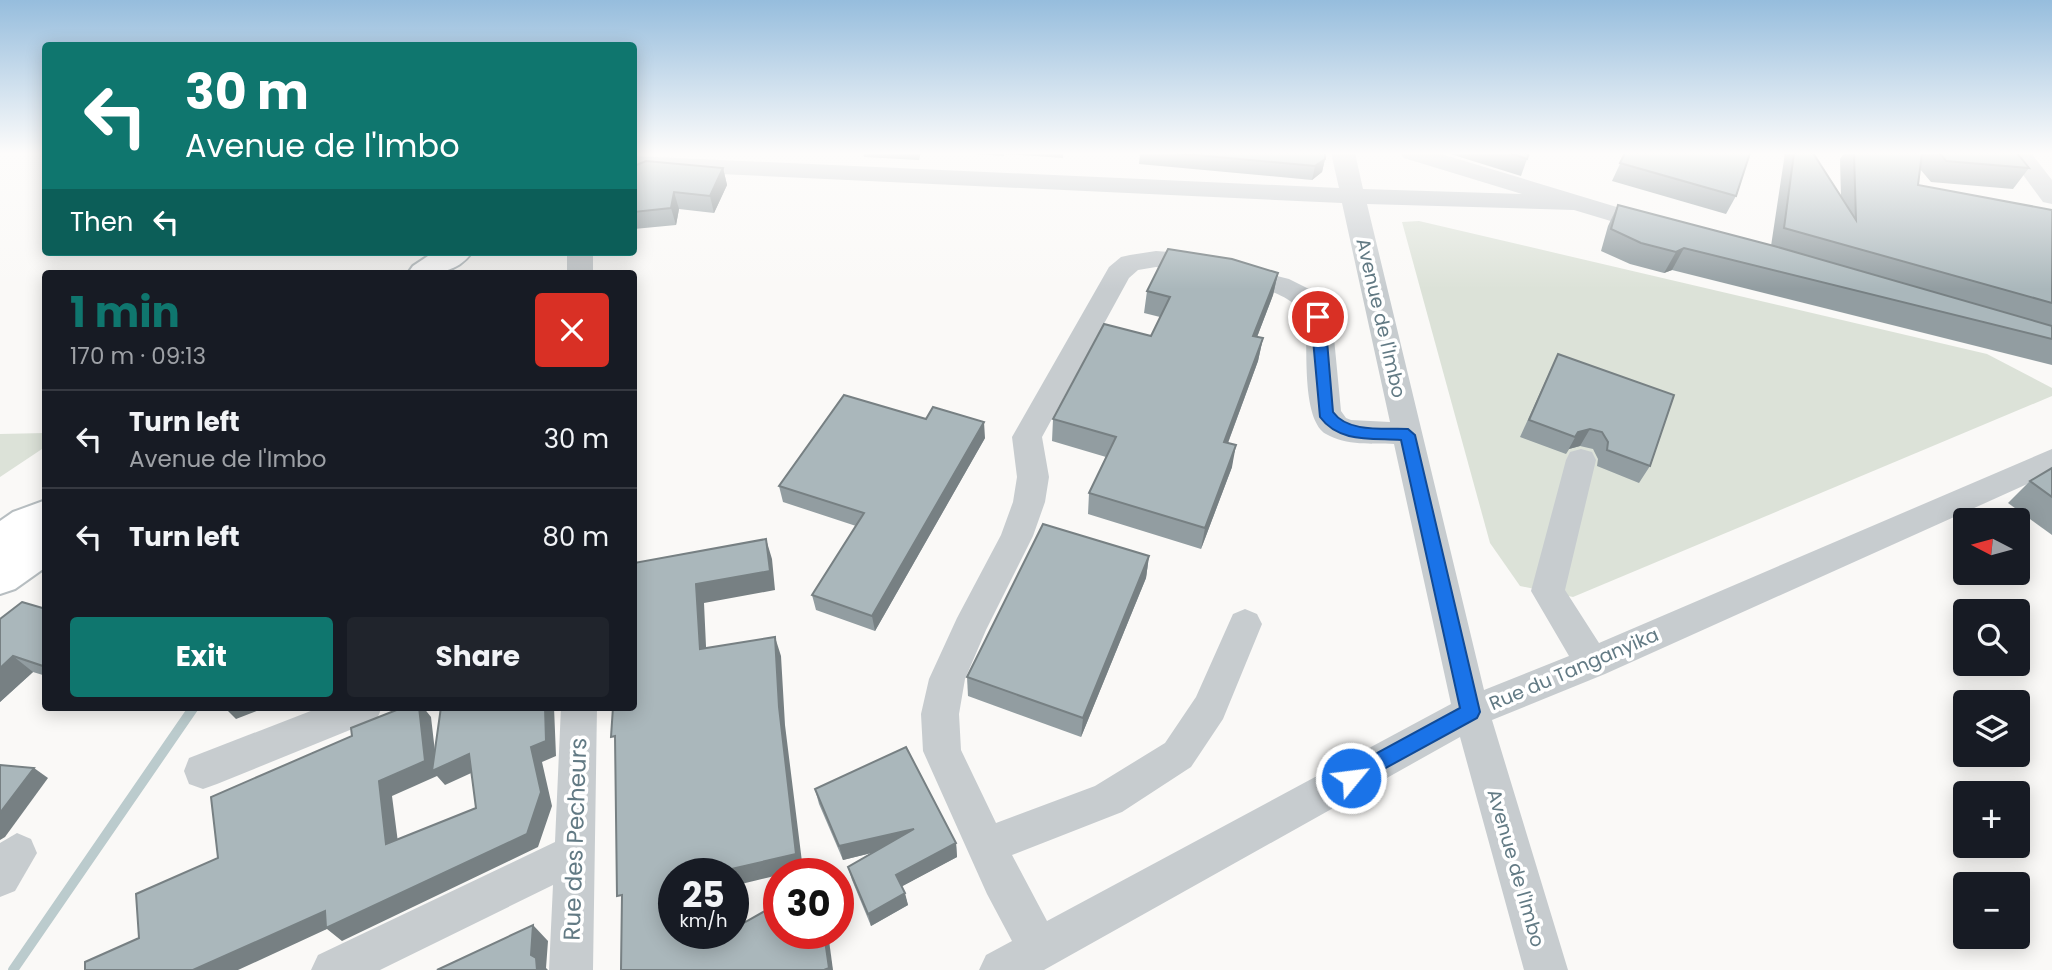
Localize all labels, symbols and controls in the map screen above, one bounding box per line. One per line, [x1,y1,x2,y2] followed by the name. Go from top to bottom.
[185,58,309,126] text: 30 m
[70,70,161,161] icon: left
[185,123,460,168] text: Avenue de l'Imbo
[147,203,185,241] icon: left
[70,204,133,240] text: Then
[1350,236,1412,400] street label: Avenue de l'Imbo
[70,283,180,342] text: 1 min
[1288,287,1348,347] pin
[535,293,609,367] button: close
[1299,298,1337,336] icon: arrive
[70,340,206,372] text: 170 m · 09:13
[129,404,240,440] text: Turn left
[70,420,108,458] icon: left
[544,421,609,457] text: 30 m
[129,443,326,475] text: Avenue de l'Imbo
[1953,508,2030,584] north arrow
[1953,508,2030,949] map controls
[70,518,108,556] icon: left
[129,519,240,555] text: Turn left
[543,519,609,555] text: 80 m
[1953,599,2030,676] button: search
[70,617,333,697] button: Exit
[347,617,609,697] button: Share
[1485,621,1663,717] street label: Rue du Tanganyika
[1953,690,2030,767] button: layers
[555,737,595,941] street label: Rue des Pecheurs
[1314,741,1388,815] position arrow
[1953,781,2030,858] button: +
[1481,786,1551,950] street label: Avenue de l'Imbo
[763,858,854,949] speed limit sign: 30
[682,870,725,919] text: 25
[1953,872,2030,949] button: −
[680,908,727,933] text: km/h

